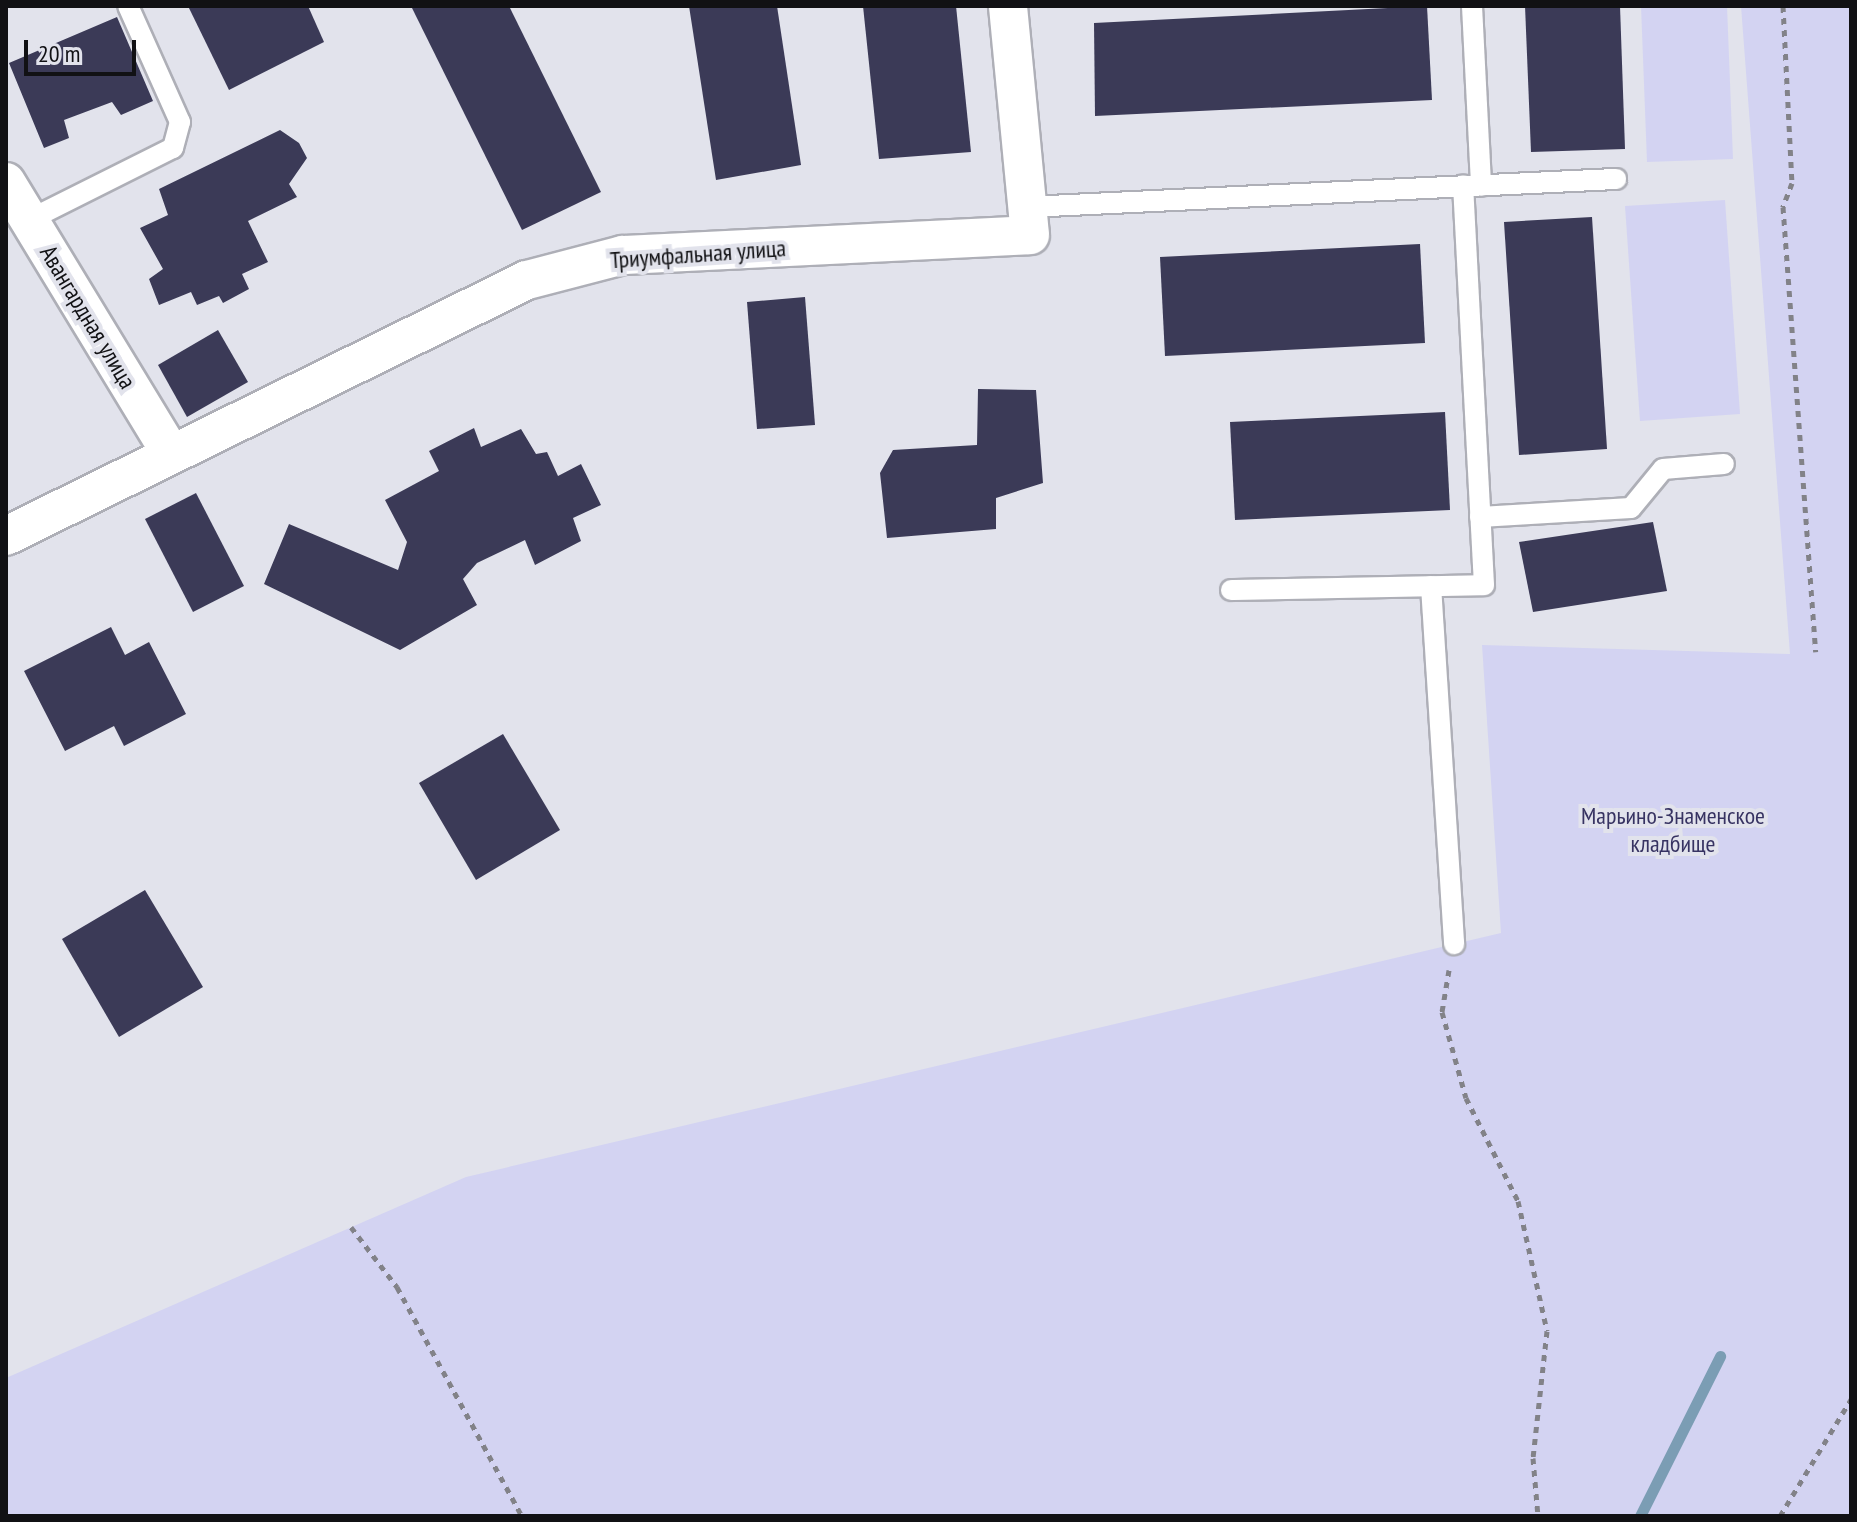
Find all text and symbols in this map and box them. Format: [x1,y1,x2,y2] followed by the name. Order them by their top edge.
[28,24,140,74] scale bar
[38,38,80,69] text: 20 m
[609,233,787,275] street label: Триумфальная улица
[34,240,142,394] street label: Авангардная улица
[1581,802,1765,858] park label: Марьино-Знаменское кладбище

